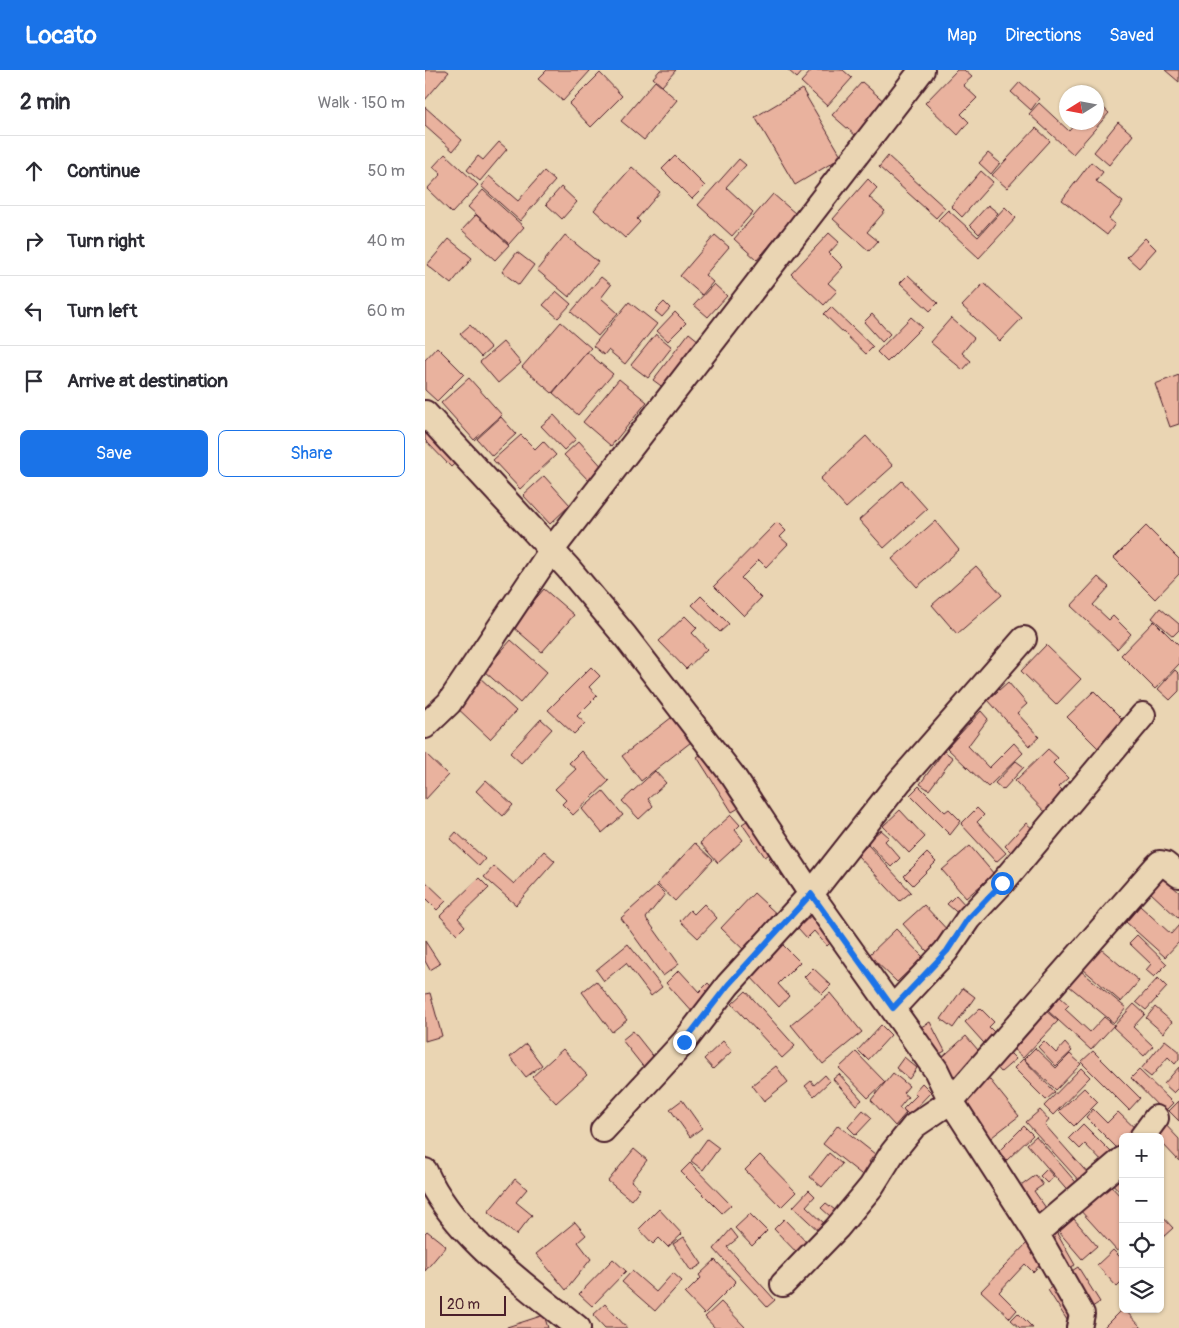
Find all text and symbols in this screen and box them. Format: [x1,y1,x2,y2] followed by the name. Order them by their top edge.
[25,21,97,50] text: Locato
[947,24,977,47] text: Map
[1005,24,1081,47] text: Directions
[1109,24,1154,47] text: Saved
[1059,85,1104,130] north arrow
[20,89,70,116] text: 2 min
[318,93,405,113] text: Walk · 150 m
[20,157,48,185] icon: ahead
[67,159,140,183] text: Continue
[368,161,405,181] text: 50 m
[20,227,48,255] icon: right
[67,229,145,253] text: Turn right
[367,231,405,251] text: 40 m
[20,297,48,325] icon: left
[67,299,137,323] text: Turn left
[367,301,405,321] text: 60 m
[20,367,48,395] icon: arrive
[67,369,228,393] text: Arrive at destination
[20,430,208,477] button: Save
[218,430,405,477] button: Share
[991,872,1014,895] route start
[673,1031,696,1054] route end
[1119,1133,1164,1313] map controls
[1119,1133,1164,1178] button: +
[1119,1178,1164,1223] button: −
[1119,1223,1164,1268] button: locate
[1119,1268,1164,1313] button: layers
[440,1293,506,1316] scale bar
[447,1296,480,1313] text: 20 m

